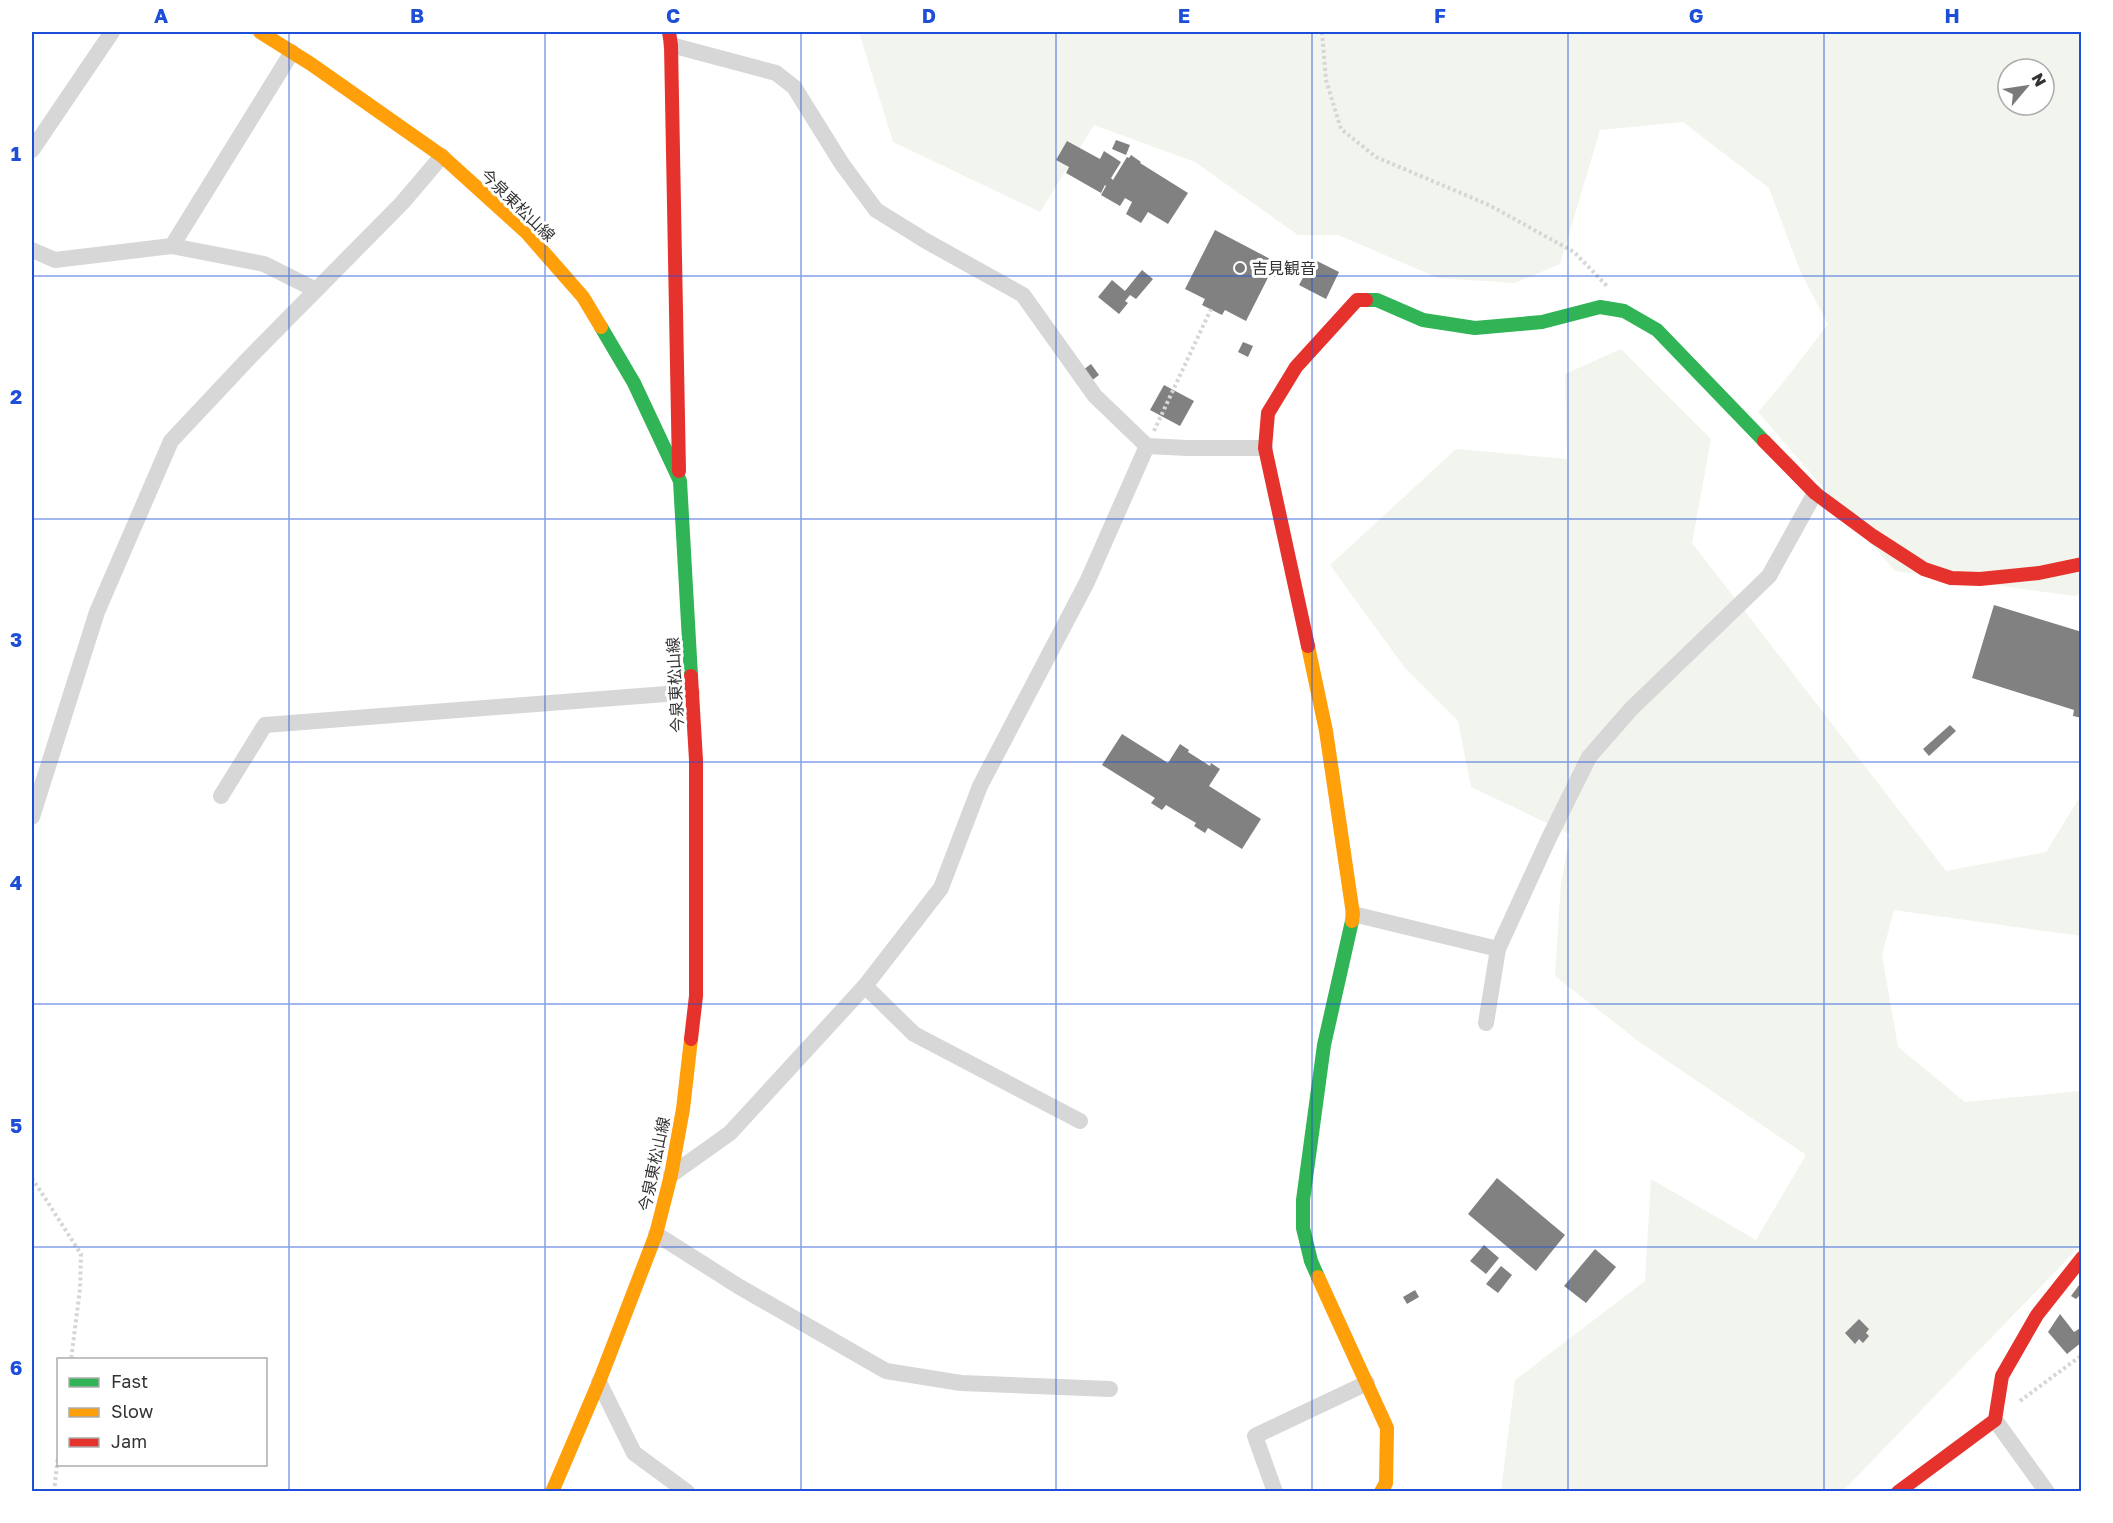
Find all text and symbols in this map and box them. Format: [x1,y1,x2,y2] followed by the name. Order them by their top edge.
[154,3,168,27] text: A
[410,3,424,27] text: B
[666,3,680,27] text: C
[922,3,936,27] text: D
[1178,3,1190,27] text: E
[1434,3,1446,27] text: F
[1689,3,1703,27] text: G
[1944,3,1960,27] text: H
[1996,57,2056,117] north arrow
[2027,70,2051,90] text: N
[11,141,21,165] text: 1
[477,164,559,246] street label: 今泉東松山線
[1252,258,1316,278] place label: 吉見観音
[1233,261,1247,275] marker: 吉見観音
[10,384,22,408] text: 2
[10,627,22,651] text: 3
[663,637,687,733] street label: 今泉東松山線
[10,870,22,894] text: 4
[10,1113,22,1137] text: 5
[634,1115,674,1213] street label: 今泉東松山線
[10,1355,22,1379] text: 6
[57,1358,267,1466] legend
[111,1370,148,1392] text: Fast
[111,1400,154,1422] text: Slow
[111,1430,147,1452] text: Jam

